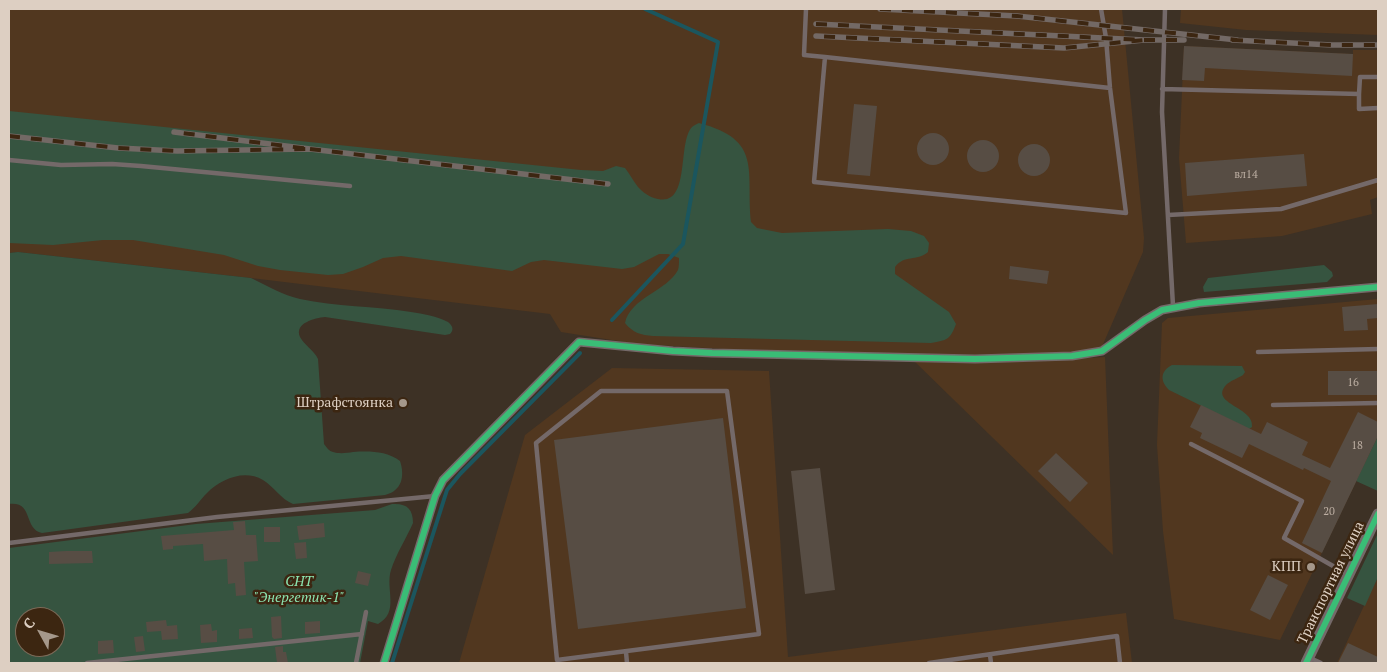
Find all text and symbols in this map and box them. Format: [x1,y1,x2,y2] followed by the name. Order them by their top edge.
[1234,168,1258,182] house number: вл14
[1347,376,1359,390] house number: 16
[296,395,393,411] place label: Штрафстоянка
[397,397,409,409] marker: Штрафстоянка
[1351,439,1363,453] house number: 18
[1323,505,1335,519] house number: 20
[1294,519,1368,647] street label: Транспортная улица
[1272,559,1301,575] place label: КПП
[1305,561,1317,573] marker: КПП
[254,574,344,606] park label: СНТ "Энергетик-1"
[15,607,65,657] north arrow
[18,613,39,632] text: С

